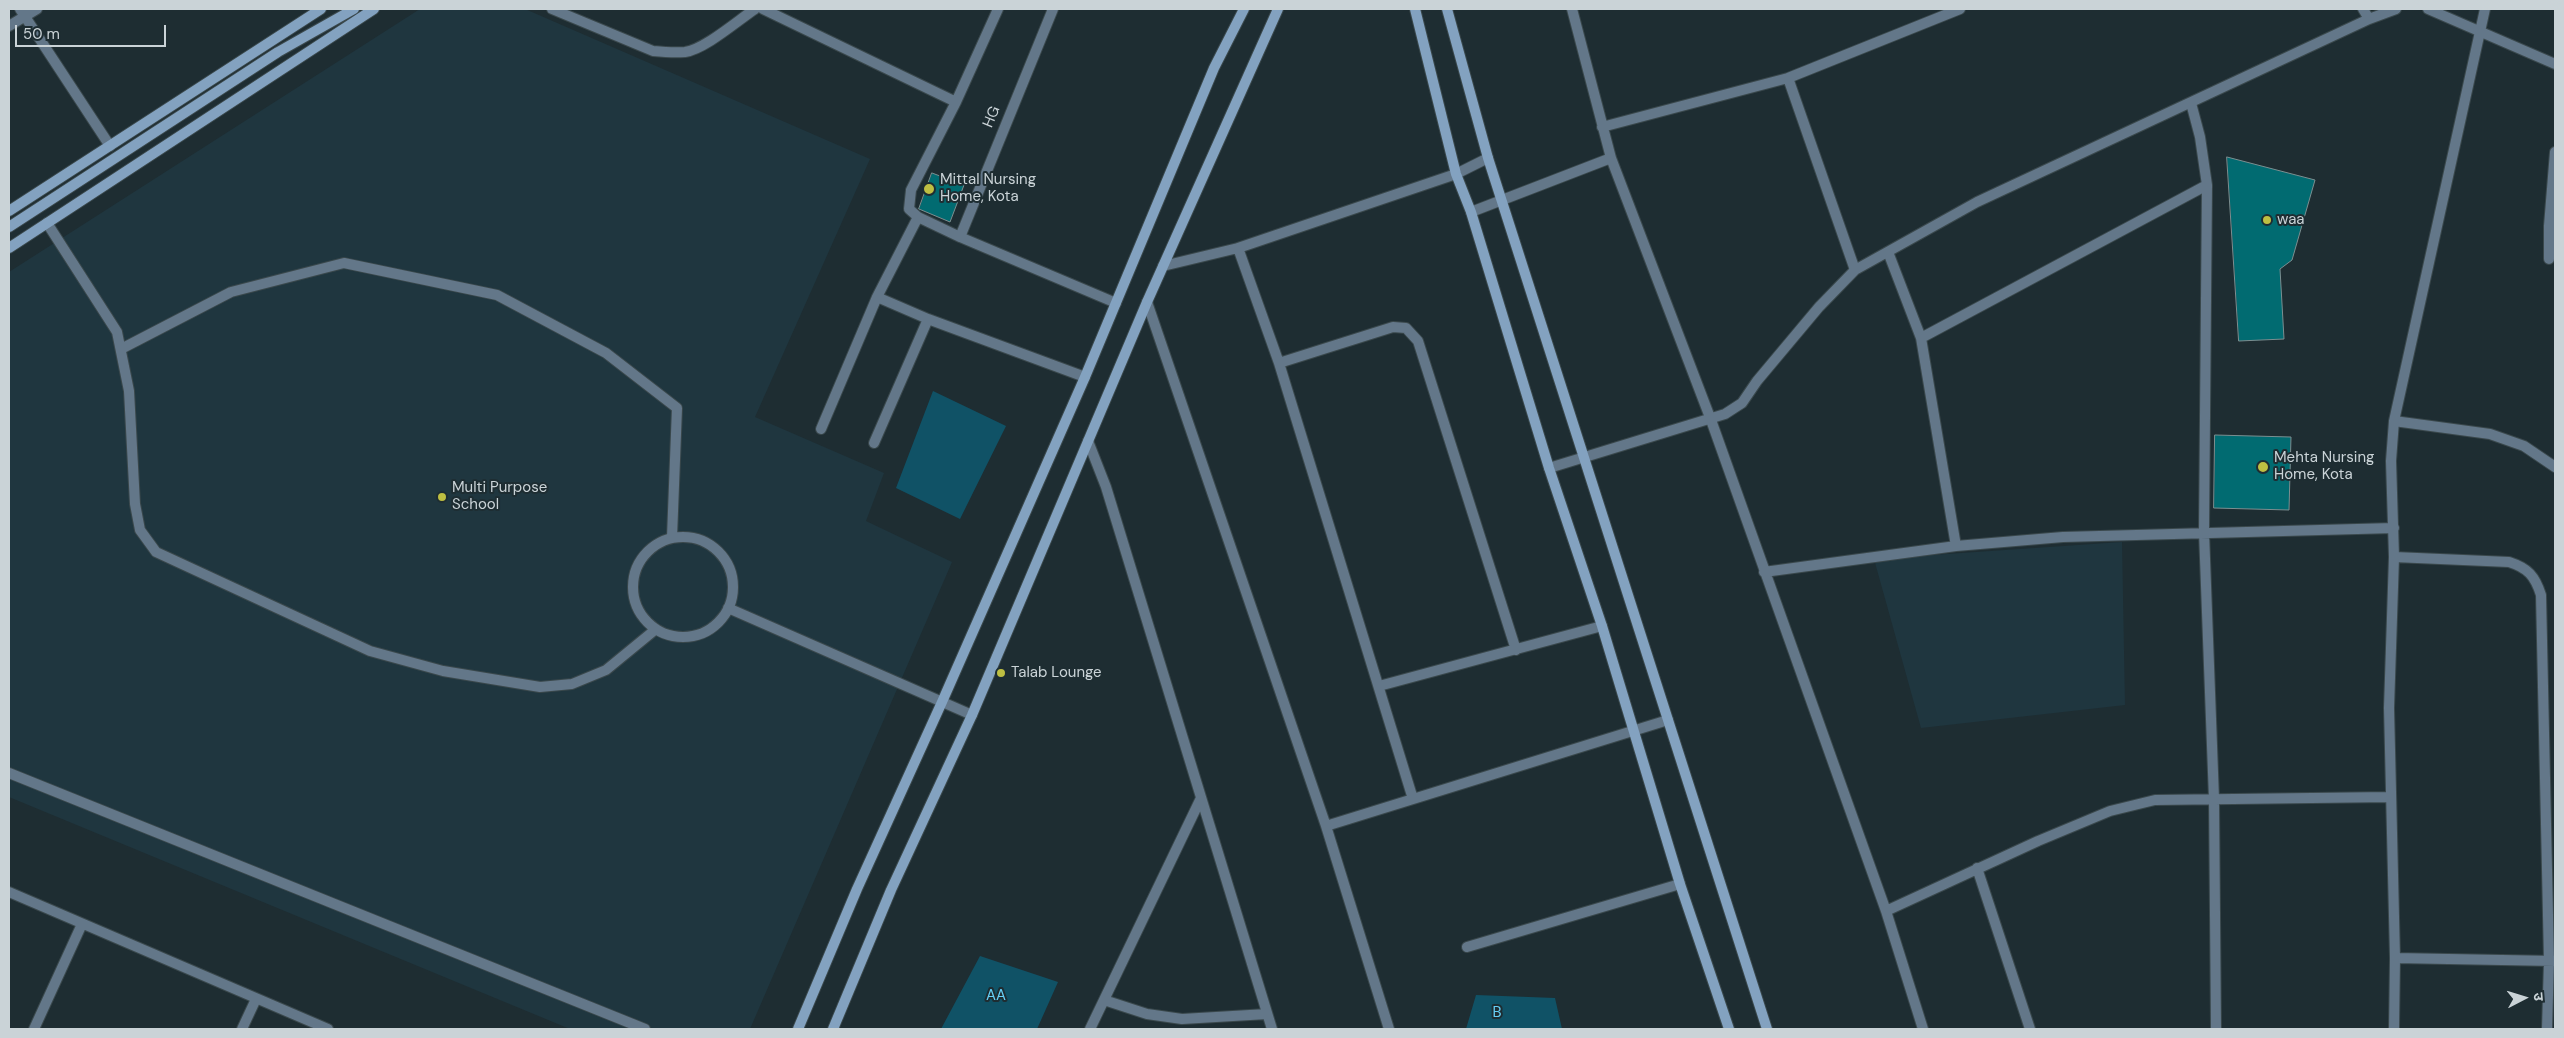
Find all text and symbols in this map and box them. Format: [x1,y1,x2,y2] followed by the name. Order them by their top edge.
[18,15,169,47] scale bar
[23,24,60,44] text: 50 m
[980,104,1004,130] street label: HG
[940,171,1036,206] place label: Mittal Nursing Home, Kota
[922,182,936,196] marker: Mittal Nursing Home, Kota
[2277,211,2304,229] place label: waa
[2261,214,2273,226] marker: waa
[2274,449,2374,484] place label: Mehta Nursing Home, Kota
[2256,460,2270,474] marker: Mehta Nursing Home, Kota
[452,479,547,514] place label: Multi Purpose School
[436,491,448,503] marker: Multi Purpose School
[1011,664,1102,682] place label: Talab Lounge
[995,667,1007,679] marker: Talab Lounge
[2499,973,2549,1023] north arrow
[986,987,1006,1005] park label: AA
[2530,992,2548,1002] text: उ
[1492,1004,1502,1022] park label: B

